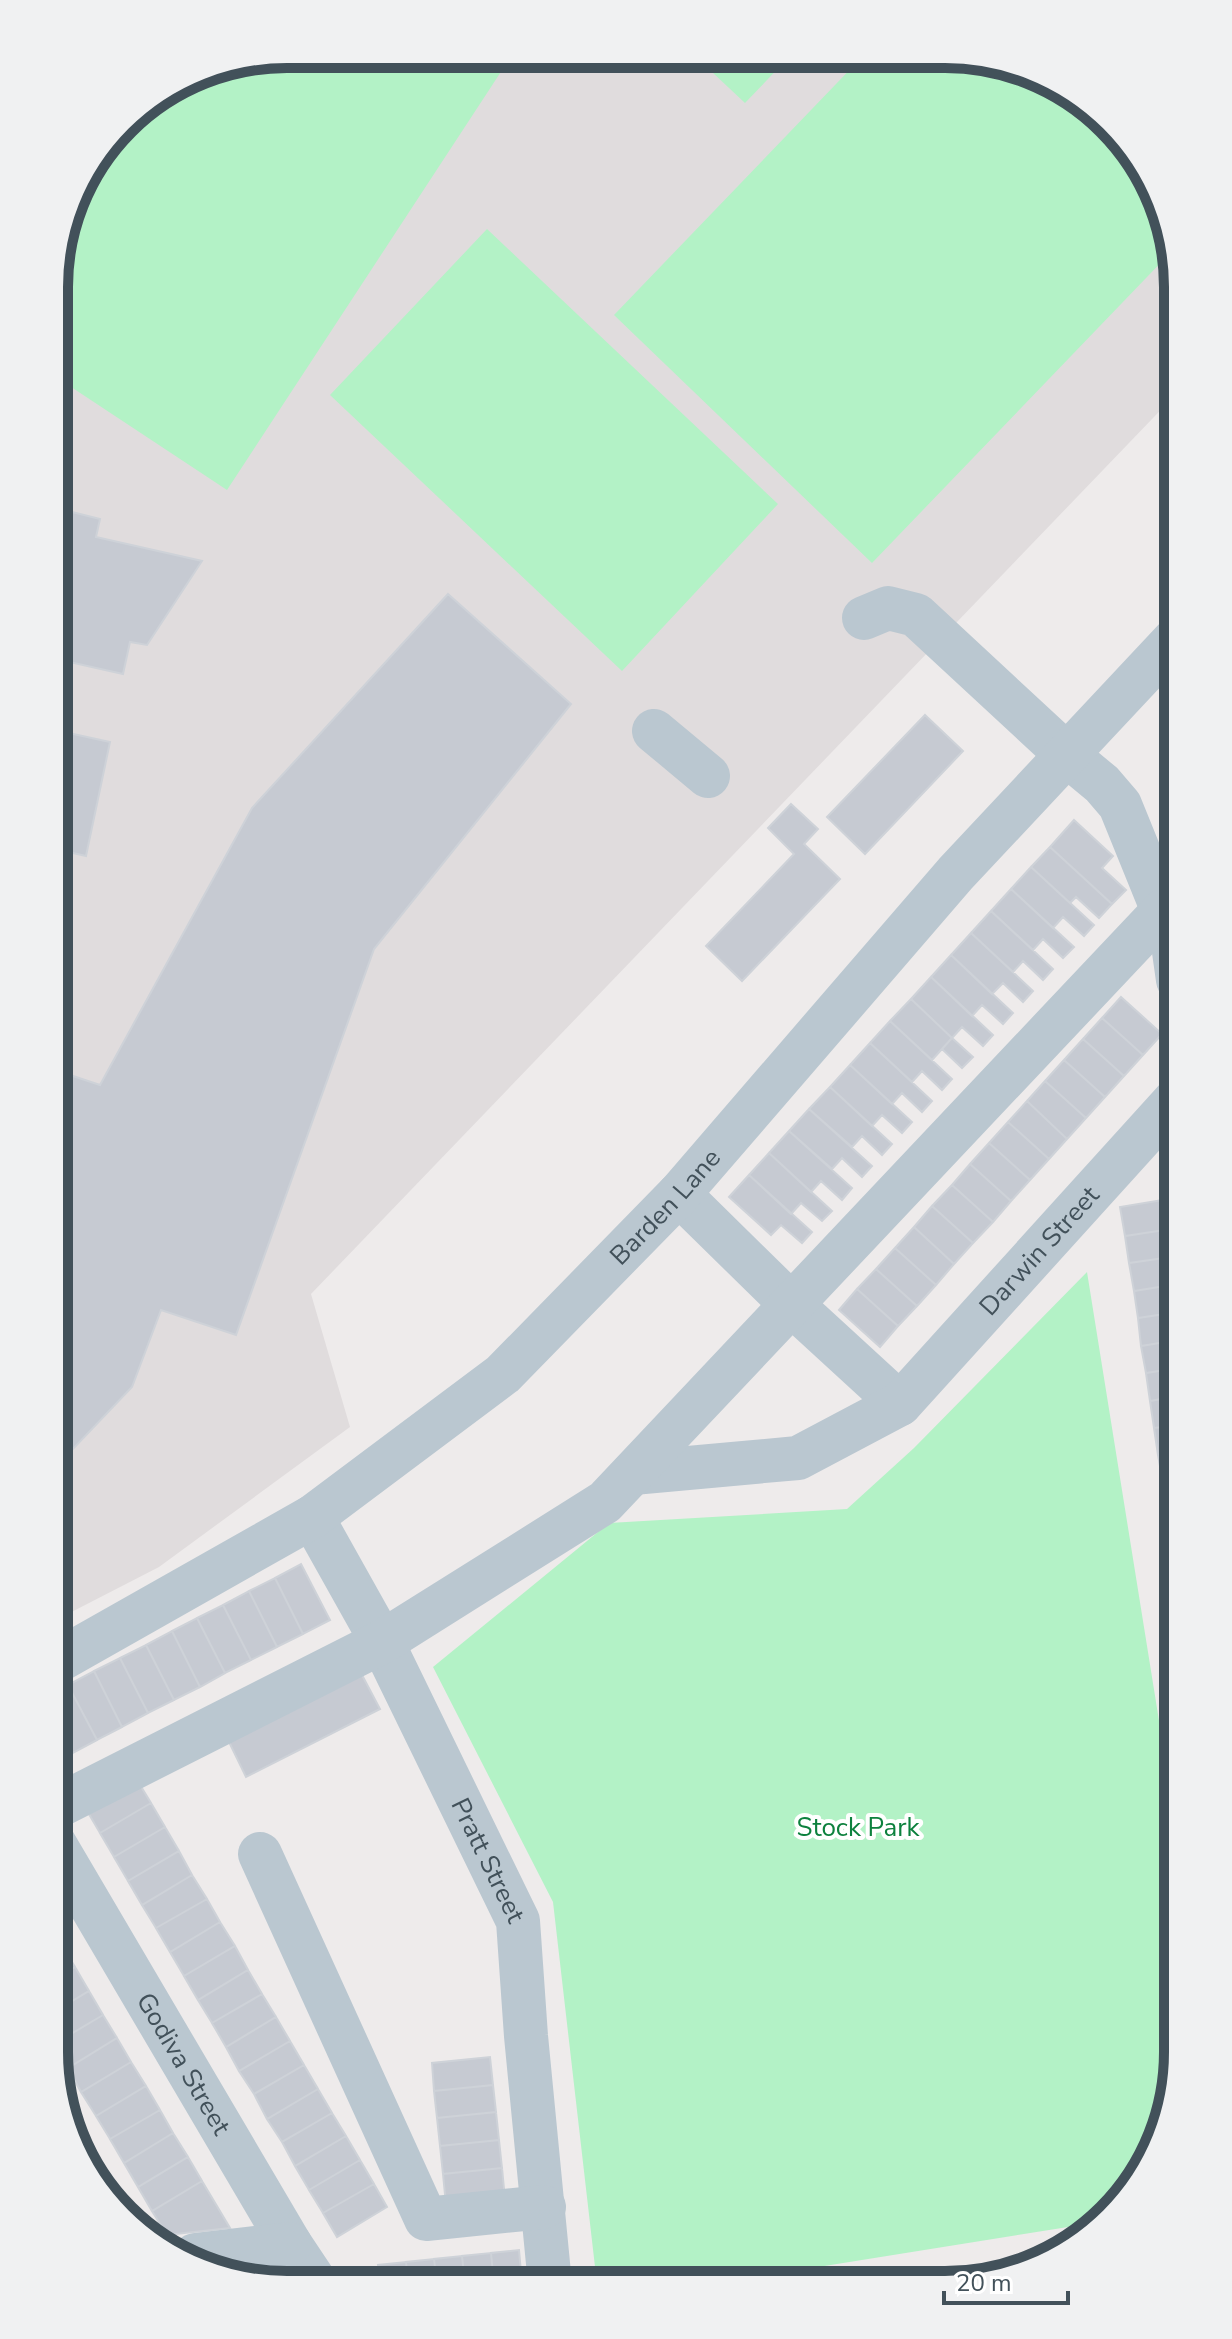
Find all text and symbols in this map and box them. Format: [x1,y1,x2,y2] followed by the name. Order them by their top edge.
[602,1141,728,1272] street label: Barden Lane
[971,1178,1107,1323] street label: Darwin Street
[443,1792,534,1929] street label: Pratt Street
[796,1810,921,1845] park label: Stock Park
[128,1986,240,2142] street label: Godiva Street
[944,2255,1068,2305] scale bar
[956,2267,1012,2299] text: 20 m

